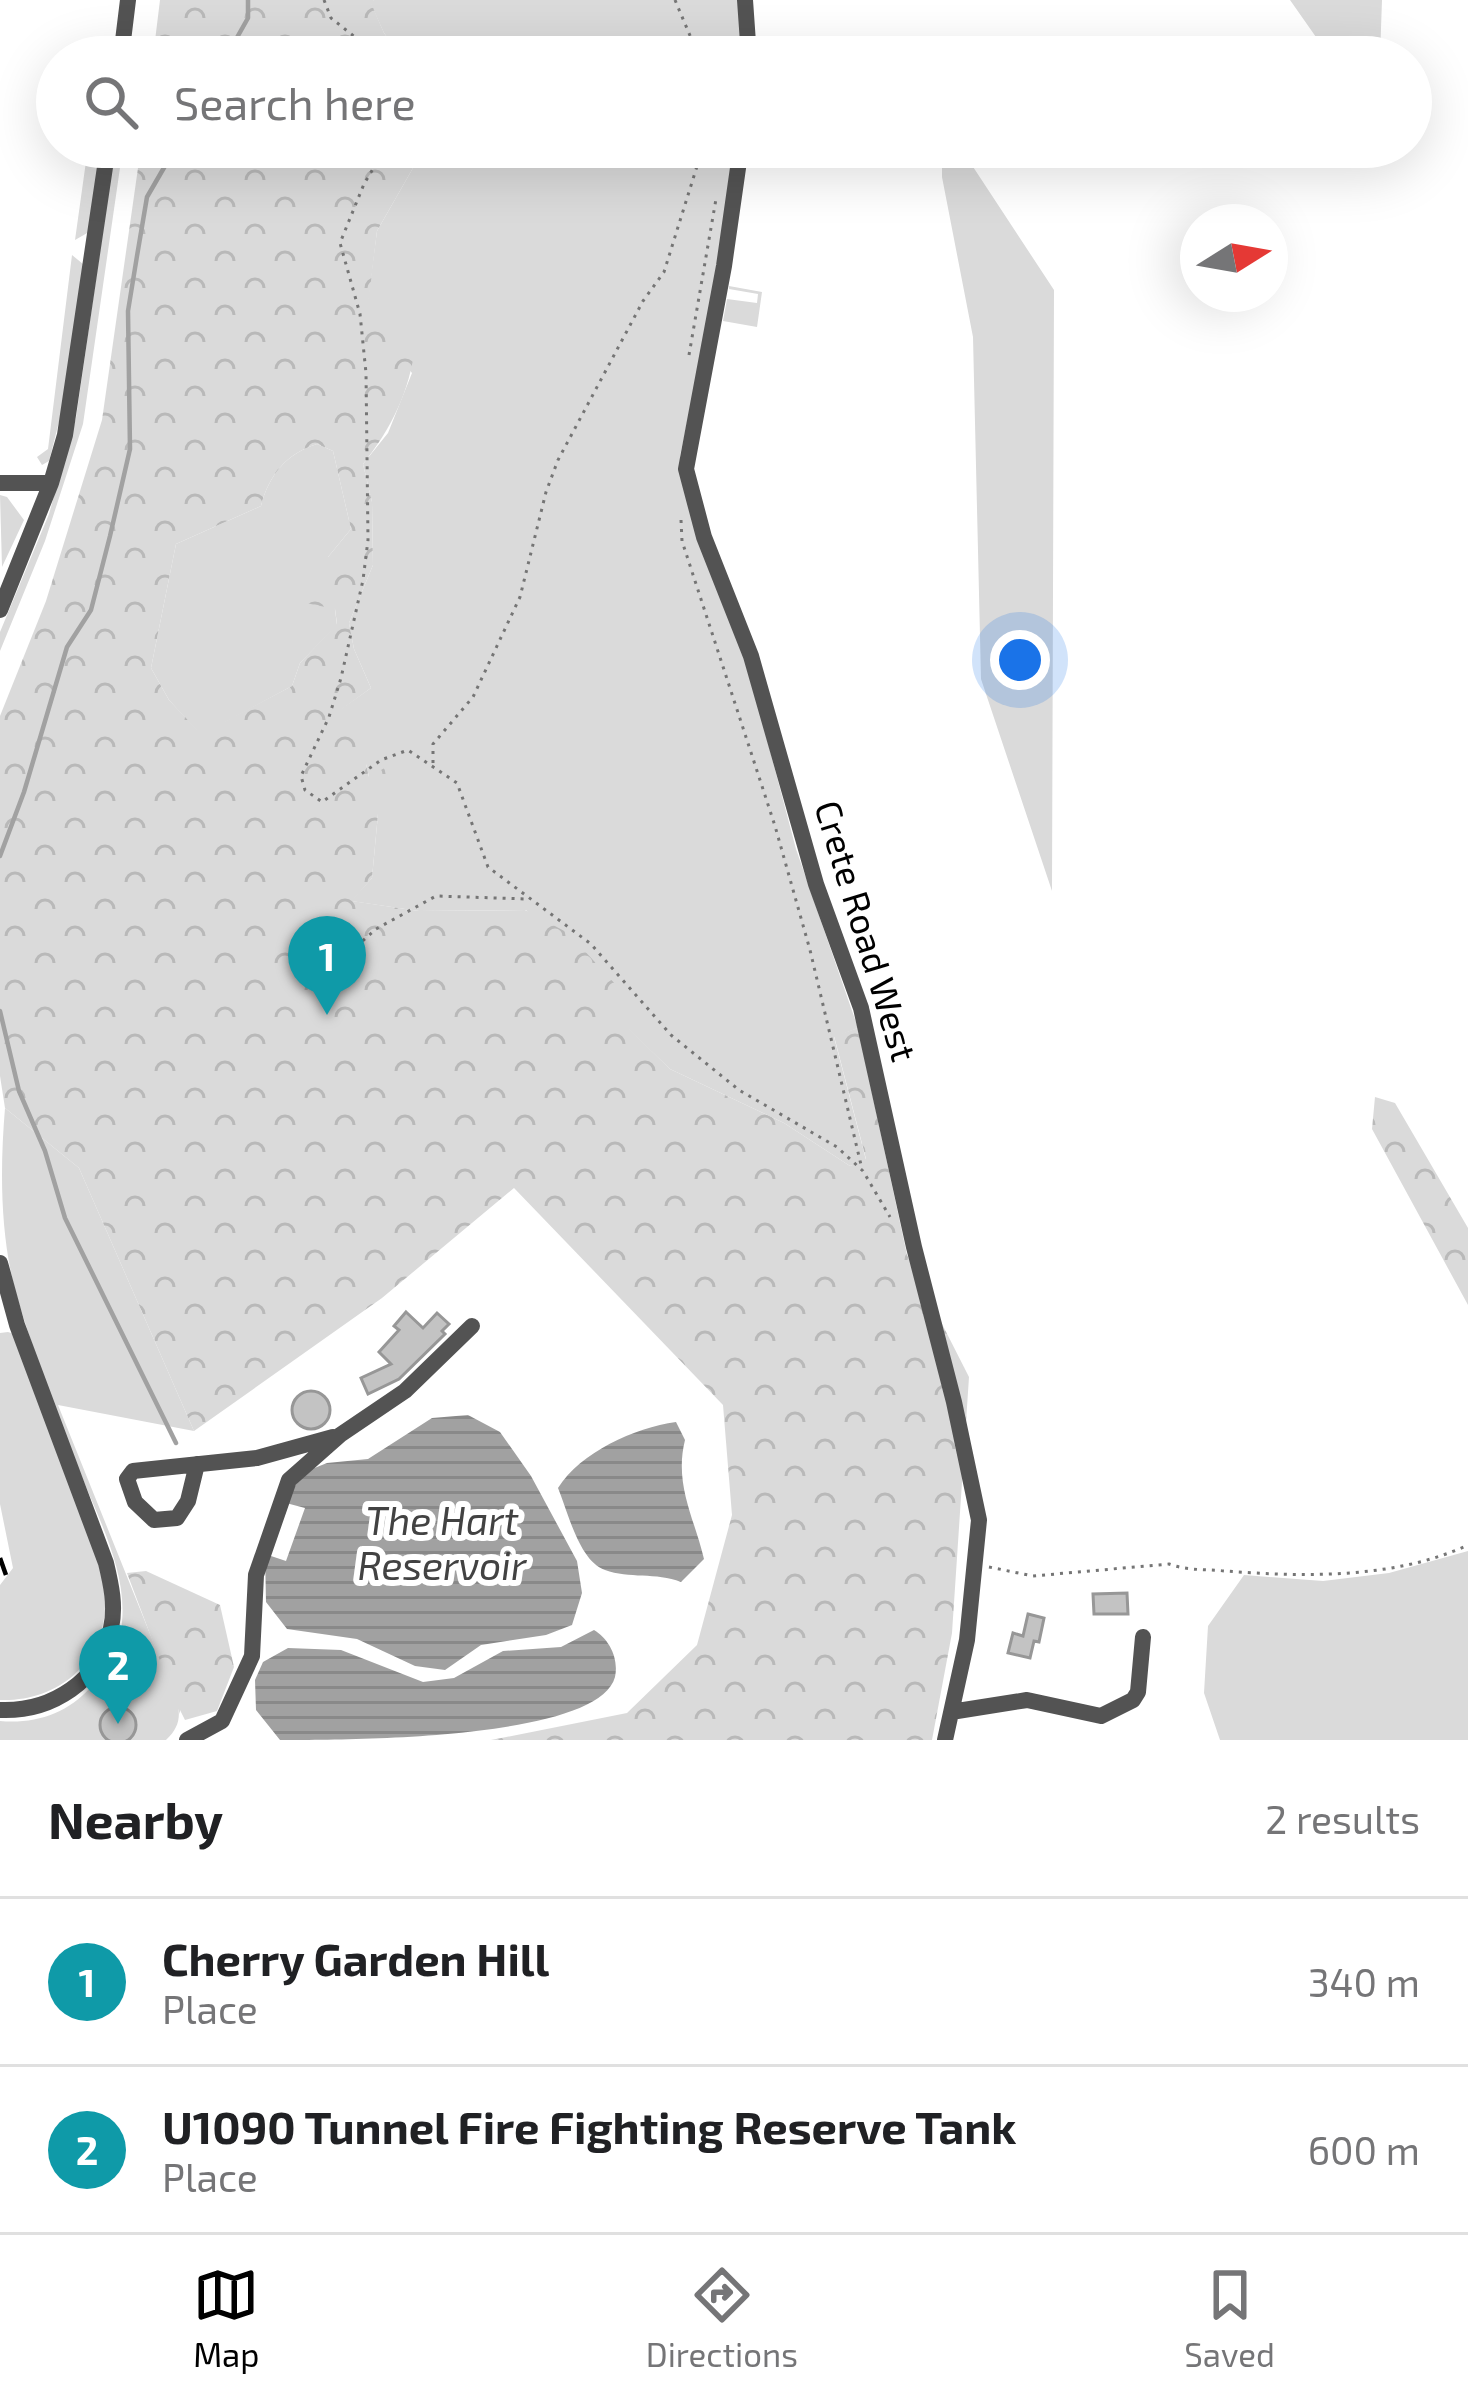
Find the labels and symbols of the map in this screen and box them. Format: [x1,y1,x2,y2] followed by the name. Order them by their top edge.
[1180,204,1288,312] north arrow
[990,630,1050,690] your location
[807,795,927,1066] street label: Crete Road West
[288,916,366,1015] pin: 1
[358,1496,528,1588] water label: The Hart Reservoir
[79,1625,157,1724] pin: 2

